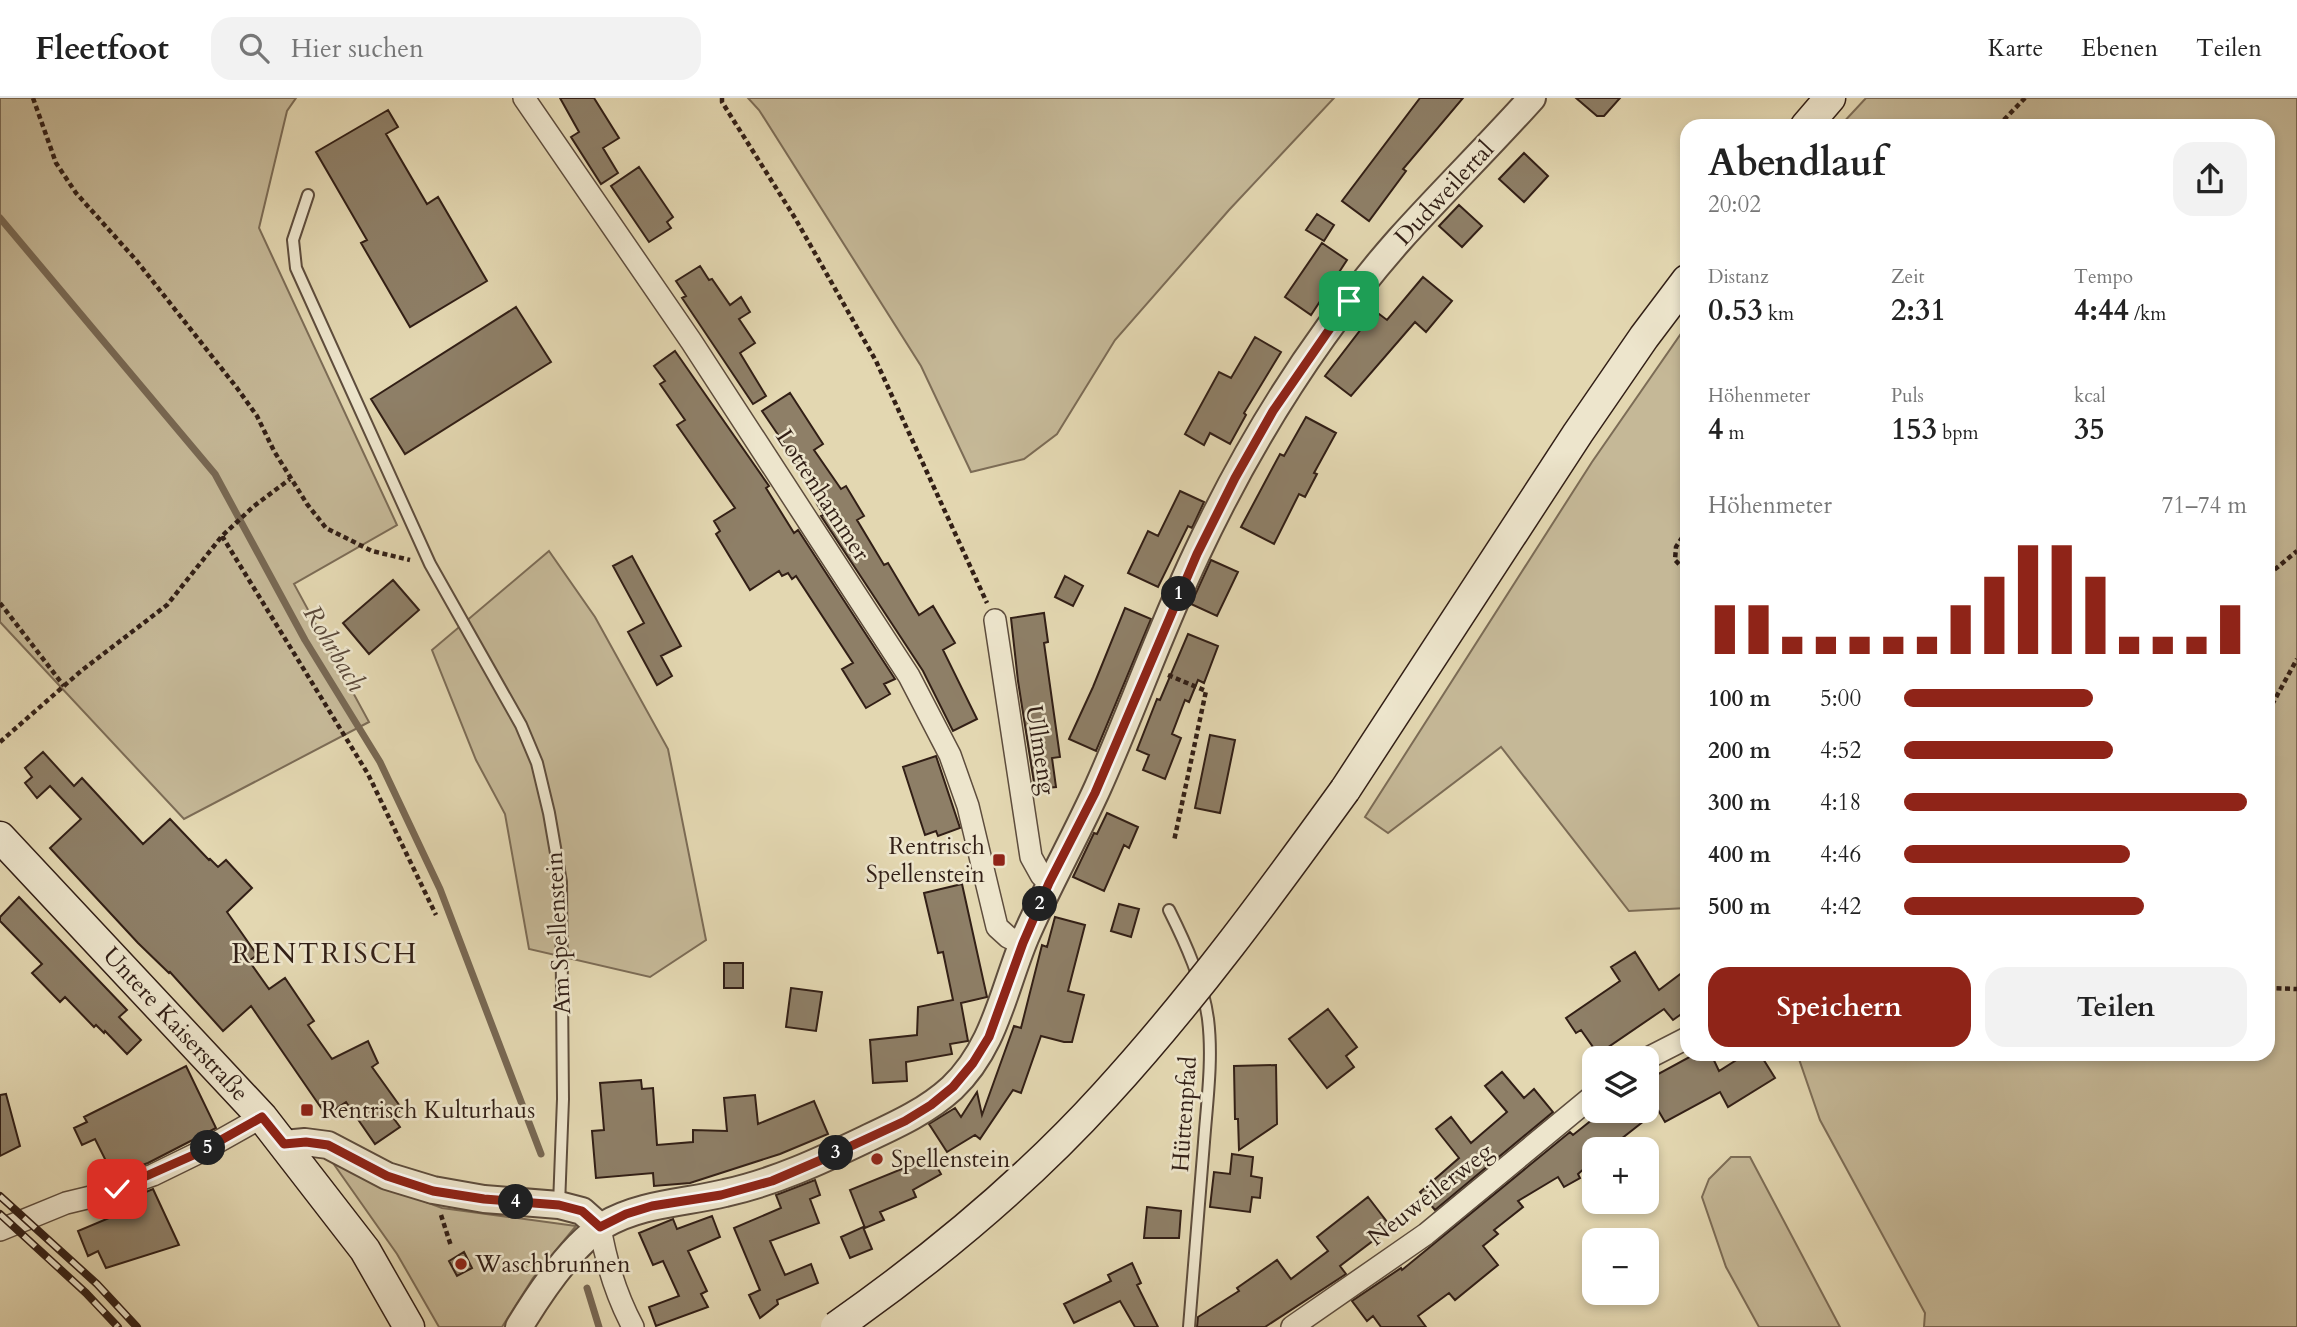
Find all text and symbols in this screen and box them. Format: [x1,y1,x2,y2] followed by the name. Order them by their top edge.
[211,17,701,80] search box
[35,26,169,71] text: Fleetfoot
[235,29,273,67] icon: search
[291,31,424,66] text: Hier suchen
[1988,32,2043,65] text: Karte
[2081,32,2158,65] text: Ebenen
[2196,32,2262,65] text: Teilen
[1387,134,1501,253] street label: Dudweilertal
[1708,137,1885,189] text: Abendlauf
[2173,142,2247,216] button: share
[1708,189,1761,220] text: 20:02
[1708,264,1769,290] text: Distanz
[1891,264,1925,290] text: Zeit
[2074,264,2133,290] text: Tempo
[1319,271,1379,331] pin
[1330,282,1368,320] icon: arrive
[1708,290,1763,331] text: 0.53
[1891,290,1946,331] text: 2:31
[2074,290,2129,331] text: 4:44
[1763,301,1794,327] text: km
[2129,301,2166,327] text: /km
[1708,383,1810,409] text: Höhenmeter
[1891,383,1924,409] text: Puls
[2074,383,2106,409] text: kcal
[1708,409,1723,450] text: 4
[1891,409,1937,450] text: 153
[2074,409,2105,450] text: 35
[1723,420,1745,446] text: m
[1937,420,1979,446] text: bpm
[768,423,878,568] street label: Lottenhammer
[1708,490,1832,521] text: Höhenmeter
[2162,490,2247,521] text: 71–74 m
[1162,576,1196,612] pin: 1
[1174,580,1183,606] text: 1
[295,599,374,698] water label: Rohrbach
[1708,683,1771,714] text: 100 m
[1820,683,1861,714] text: 5:00
[1017,703,1064,798] street label: Ullmeng
[1708,735,1771,766] text: 200 m
[1820,735,1861,766] text: 4:52
[1708,787,1771,818] text: 300 m
[1820,787,1861,818] text: 4:18
[866,830,985,891] place label: Rentrisch Spellenstein
[1708,839,1771,870] text: 400 m
[1820,839,1861,870] text: 4:46
[538,850,579,1015] street label: Am Spellenstein
[991,852,1007,868] marker: Rentrisch Spellenstein
[1023,886,1058,922] pin: 2
[1035,890,1044,916] text: 2
[1708,891,1771,922] text: 500 m
[1820,891,1861,922] text: 4:42
[232,935,418,973] district label: RENTRISCH
[95,940,256,1109] street label: Untere Kaiserstraße
[1708,967,1971,1047] button: Speichern
[1985,967,2247,1047] button: Teilen
[1582,1046,1659,1305] map controls
[1582,1046,1659,1123] button: layers
[1164,1055,1205,1173] street label: Hüttenpfad
[321,1094,535,1127] place label: Rentrisch Kulturhaus
[299,1102,315,1118] marker: Rentrisch Kulturhaus
[190,1130,226,1166] pin: 5
[203,1134,212,1160] text: 5
[1361,1135,1500,1254] street label: Neuweilerweg
[818,1136,854,1170] pin: 3
[1582,1137,1659,1214] button: +
[831,1139,840,1165] text: 3
[891,1143,1011,1176] place label: Spellenstein
[869,1151,885,1167] marker: Spellenstein
[87,1159,147,1219] pin
[98,1170,136,1208] icon: check
[498,1184,534,1220] pin: 4
[511,1188,520,1214] text: 4
[1582,1228,1659,1305] button: −
[474,1248,631,1281] place label: Waschbrunnen
[453,1256,469,1272] marker: Waschbrunnen

